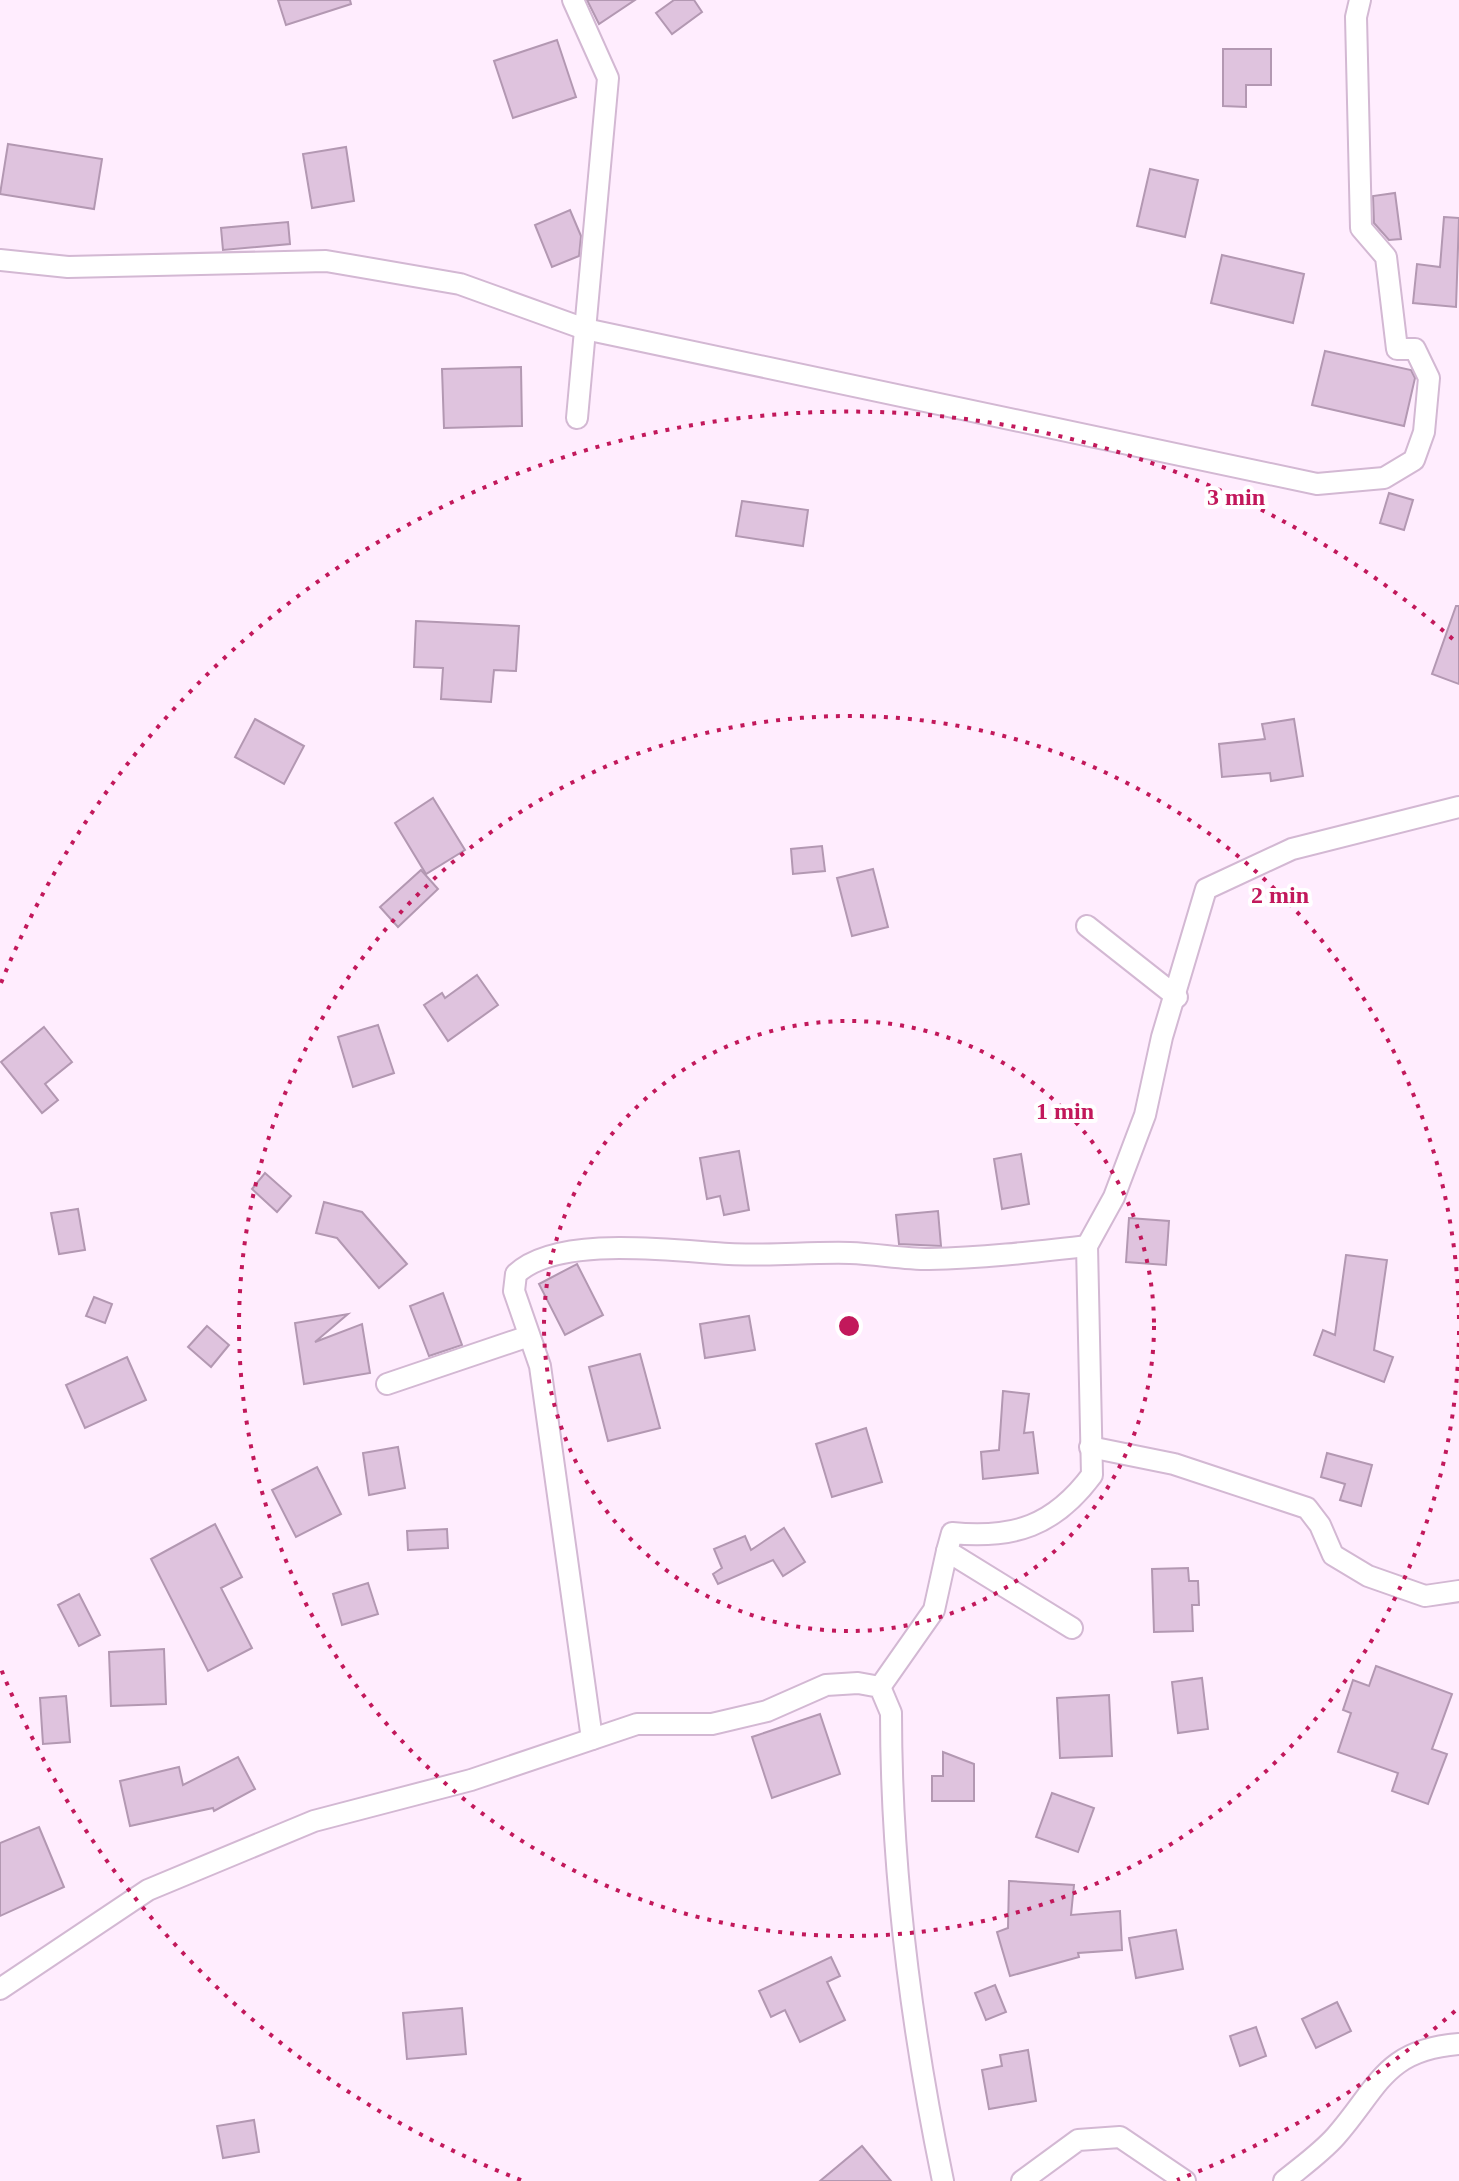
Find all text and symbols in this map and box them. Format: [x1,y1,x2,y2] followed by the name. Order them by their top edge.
[1207,484,1265,510] text: 3 min
[1251,882,1309,908] text: 2 min
[1036,1098,1094,1124] text: 1 min
[835,1312,863,1340] centre of rings

